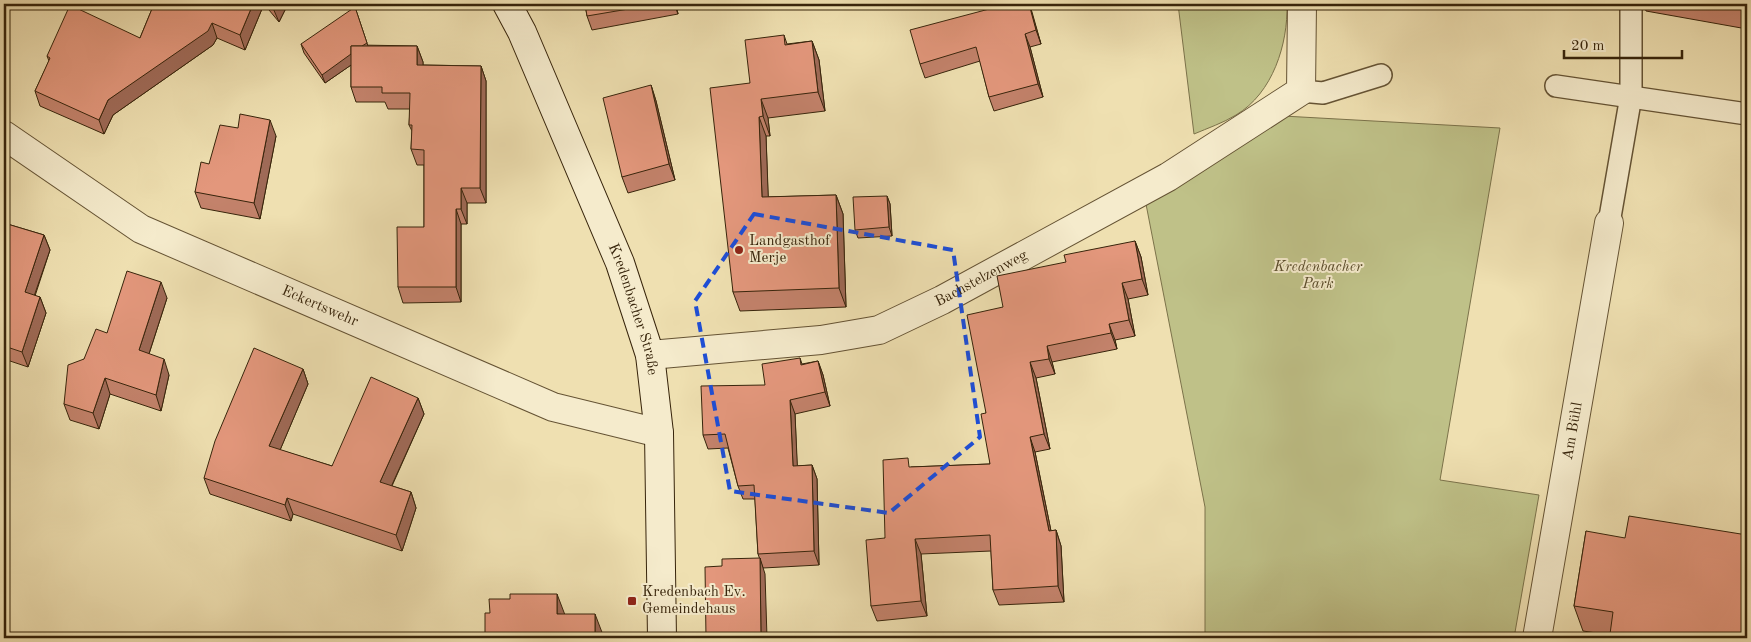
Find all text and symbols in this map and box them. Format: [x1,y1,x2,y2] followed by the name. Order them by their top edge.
[1564,28,1681,60] scale bar
[1571,39,1605,54] text: 20 m
[749,234,831,266] place label: Landgasthof Merje
[605,241,660,376] street label: Kredenbacher Straße
[733,244,745,256] marker: Landgasthof Merje
[933,247,1030,310] street label: Bachstelzenweg
[1273,260,1363,292] park label: Kredenbacher Park
[279,283,360,329] street label: Eckertswehr
[1561,401,1585,461] street label: Am Bühl
[642,585,746,617] place label: Kredenbach Ev. Gemeindehaus
[626,595,638,607] marker: Kredenbach Ev. Gemeindehaus

